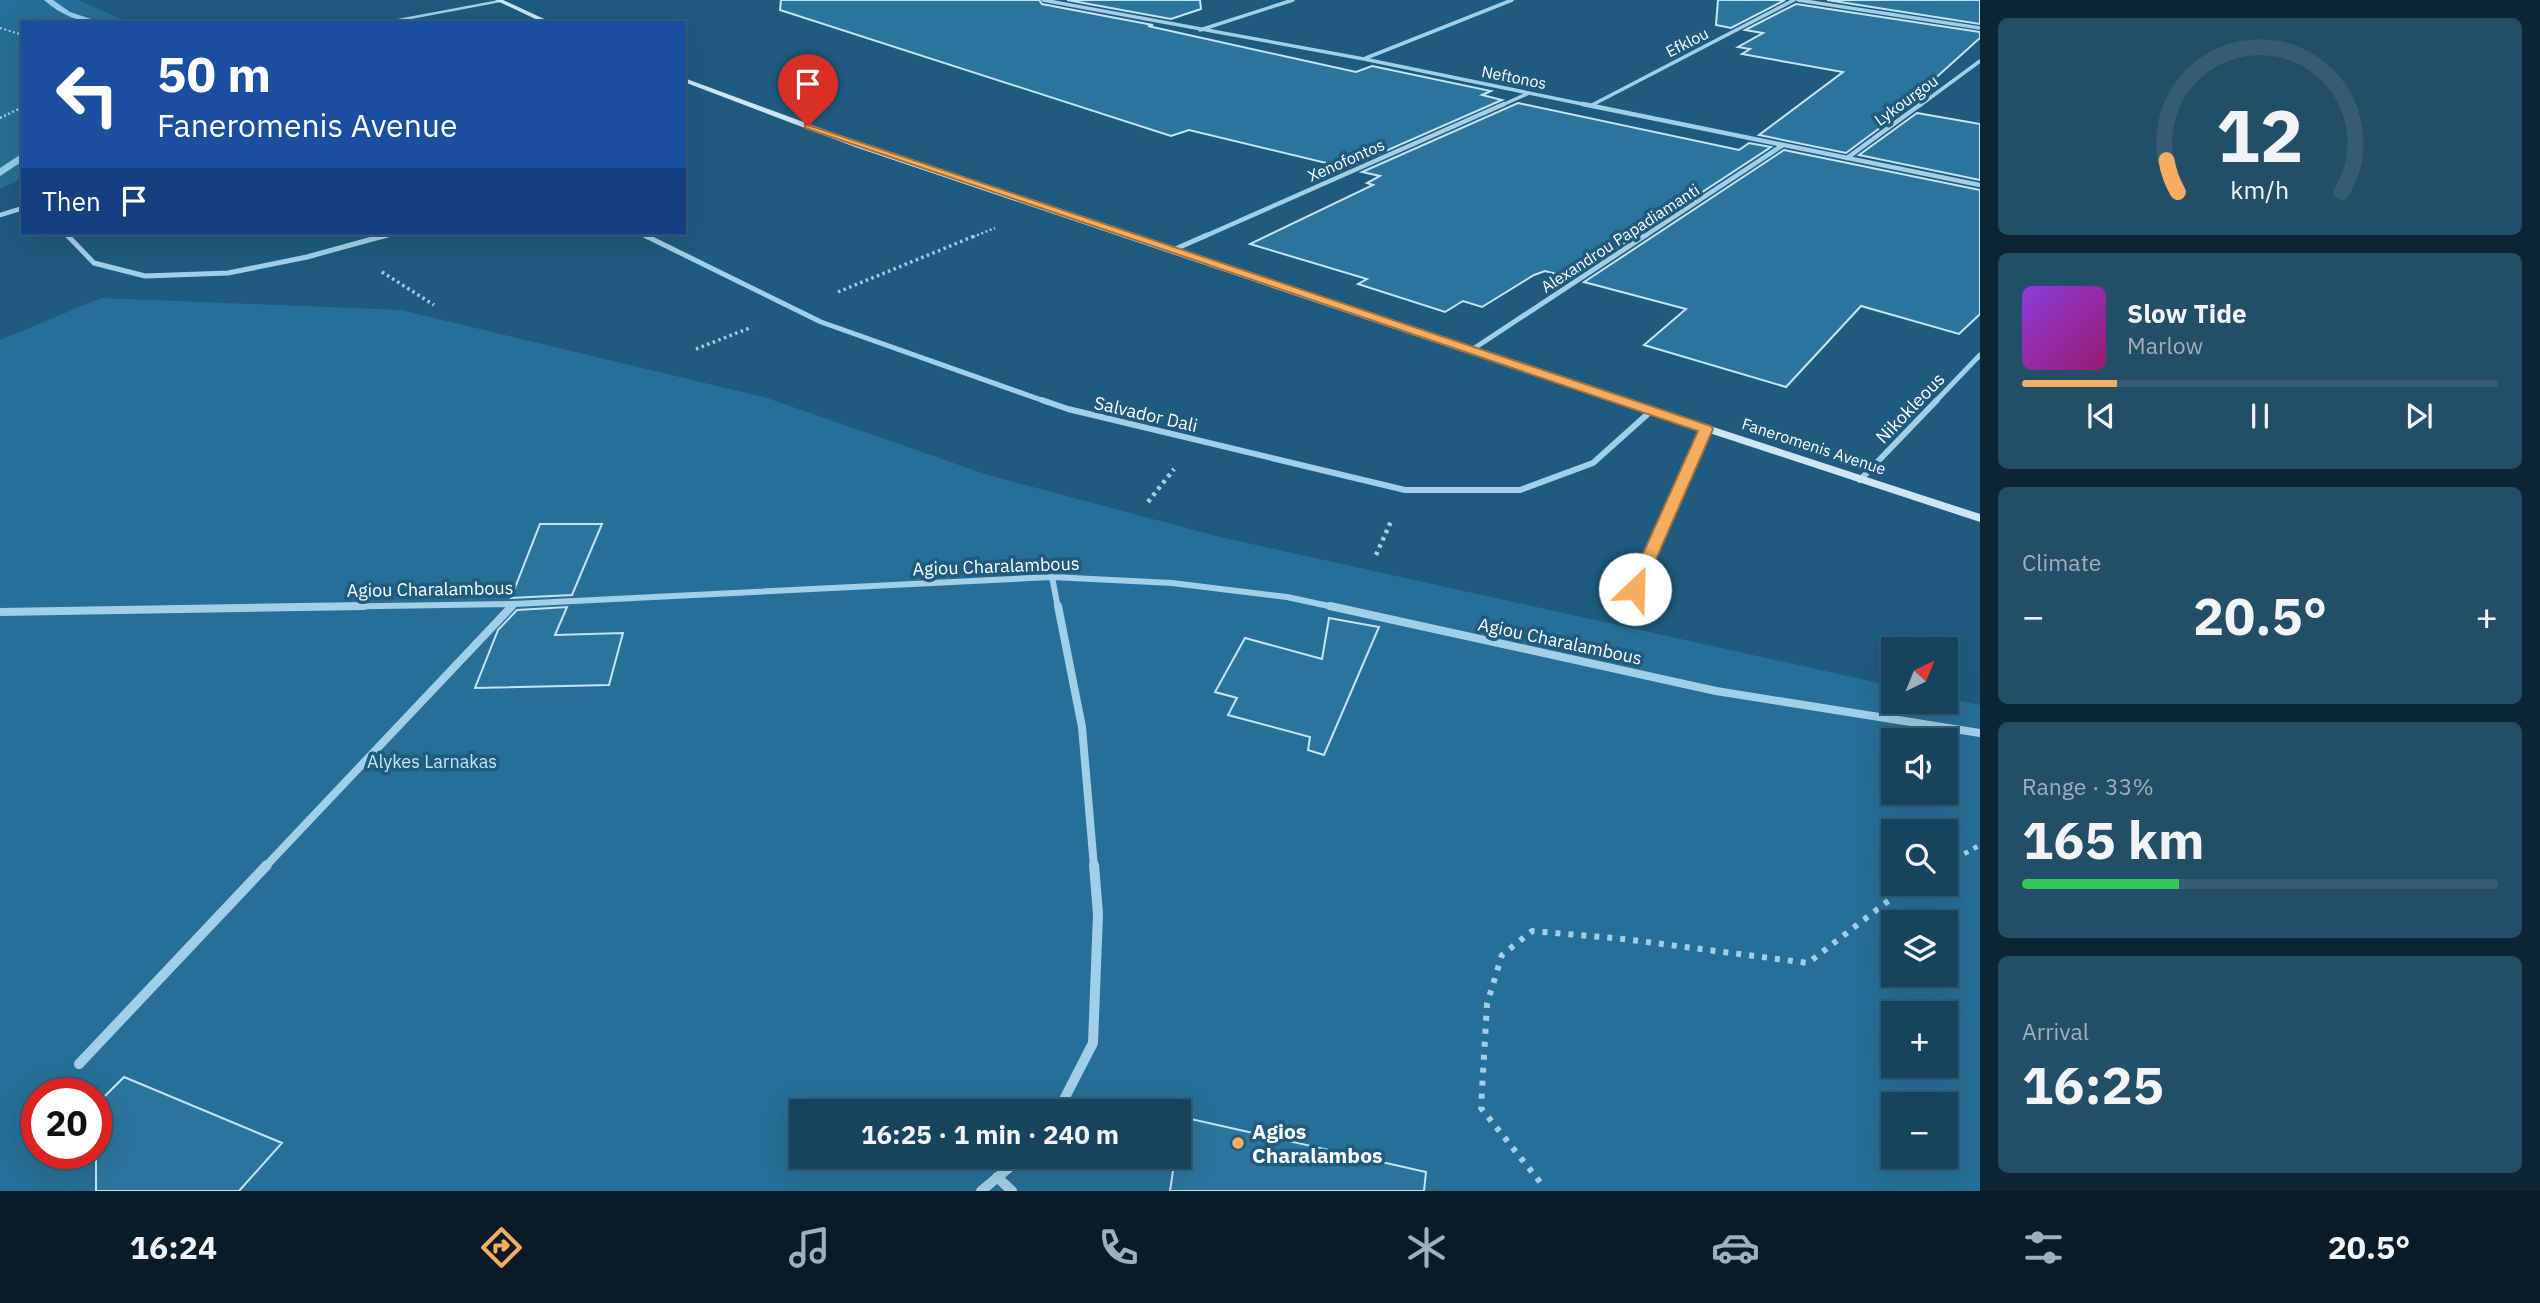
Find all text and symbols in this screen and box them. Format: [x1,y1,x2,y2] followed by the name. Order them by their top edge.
[1662,23,1712,61] street label: Efklou
[157,42,271,105] text: 50 m
[42,49,133,140] icon: left
[778,54,838,126] pin
[1480,61,1548,93] street label: Neftonos
[789,65,827,103] icon: arrive
[1870,70,1942,130] street label: Lykourgou
[2216,88,2304,183] text: 12
[157,104,458,146] text: Faneromenis Avenue
[1305,134,1387,186] street label: Xenofontos
[2231,173,2289,206] text: km/h
[1537,179,1703,297] street label: Alexandrou Papadiamanti
[115,182,153,220] icon: arrive
[42,184,101,218] text: Then
[2127,296,2247,330] text: Slow Tide
[2127,330,2203,360] text: Marlow
[1871,368,1949,448] street label: Nikokleous
[1092,391,1200,437] street label: Salvador Dali
[2082,397,2120,435] icon: previous
[2241,397,2279,435] icon: pause
[2400,397,2438,435] icon: next
[1739,413,1889,479] street label: Faneromenis Avenue
[2022,547,2101,577] text: Climate
[912,552,1080,580] street label: Agiou Charalambous
[1598,552,1672,626] position arrow
[346,576,514,602] street label: Agiou Charalambous
[2193,582,2327,649] text: 20.5°
[2022,591,2045,640] text: −
[2475,591,2498,640] text: +
[1476,612,1644,670] street label: Agiou Charalambous
[1881,637,1958,714] north arrow
[1881,637,1958,1169] map controls
[1881,728,1958,805] button: sound
[367,750,497,773] park label: Alykes Larnakas
[2022,771,2154,801] text: Range · 33%
[2022,806,2204,873] text: 165 km
[1881,819,1958,896] button: search
[1881,910,1958,987] button: layers
[1881,1001,1958,1078] button: +
[2022,1016,2089,1046] text: Arrival
[2022,1051,2164,1118] text: 16:25
[21,1078,112,1169] speed limit sign: 20
[1881,1092,1958,1169] button: −
[861,1117,1119,1151] text: 16:25 · 1 min · 240 m
[1252,1117,1383,1169] place label: Agios Charalambos
[1230,1135,1246,1151] marker: Agios Charalambos
[477,1223,526,1272] icon: directions
[785,1223,834,1272] icon: music
[1094,1223,1143,1272] icon: phone
[1402,1223,1451,1272] icon: climate
[1711,1223,1760,1272] icon: car
[2019,1223,2068,1272] icon: filters
[130,1226,217,1268] text: 16:24
[2328,1226,2410,1268] text: 20.5°

